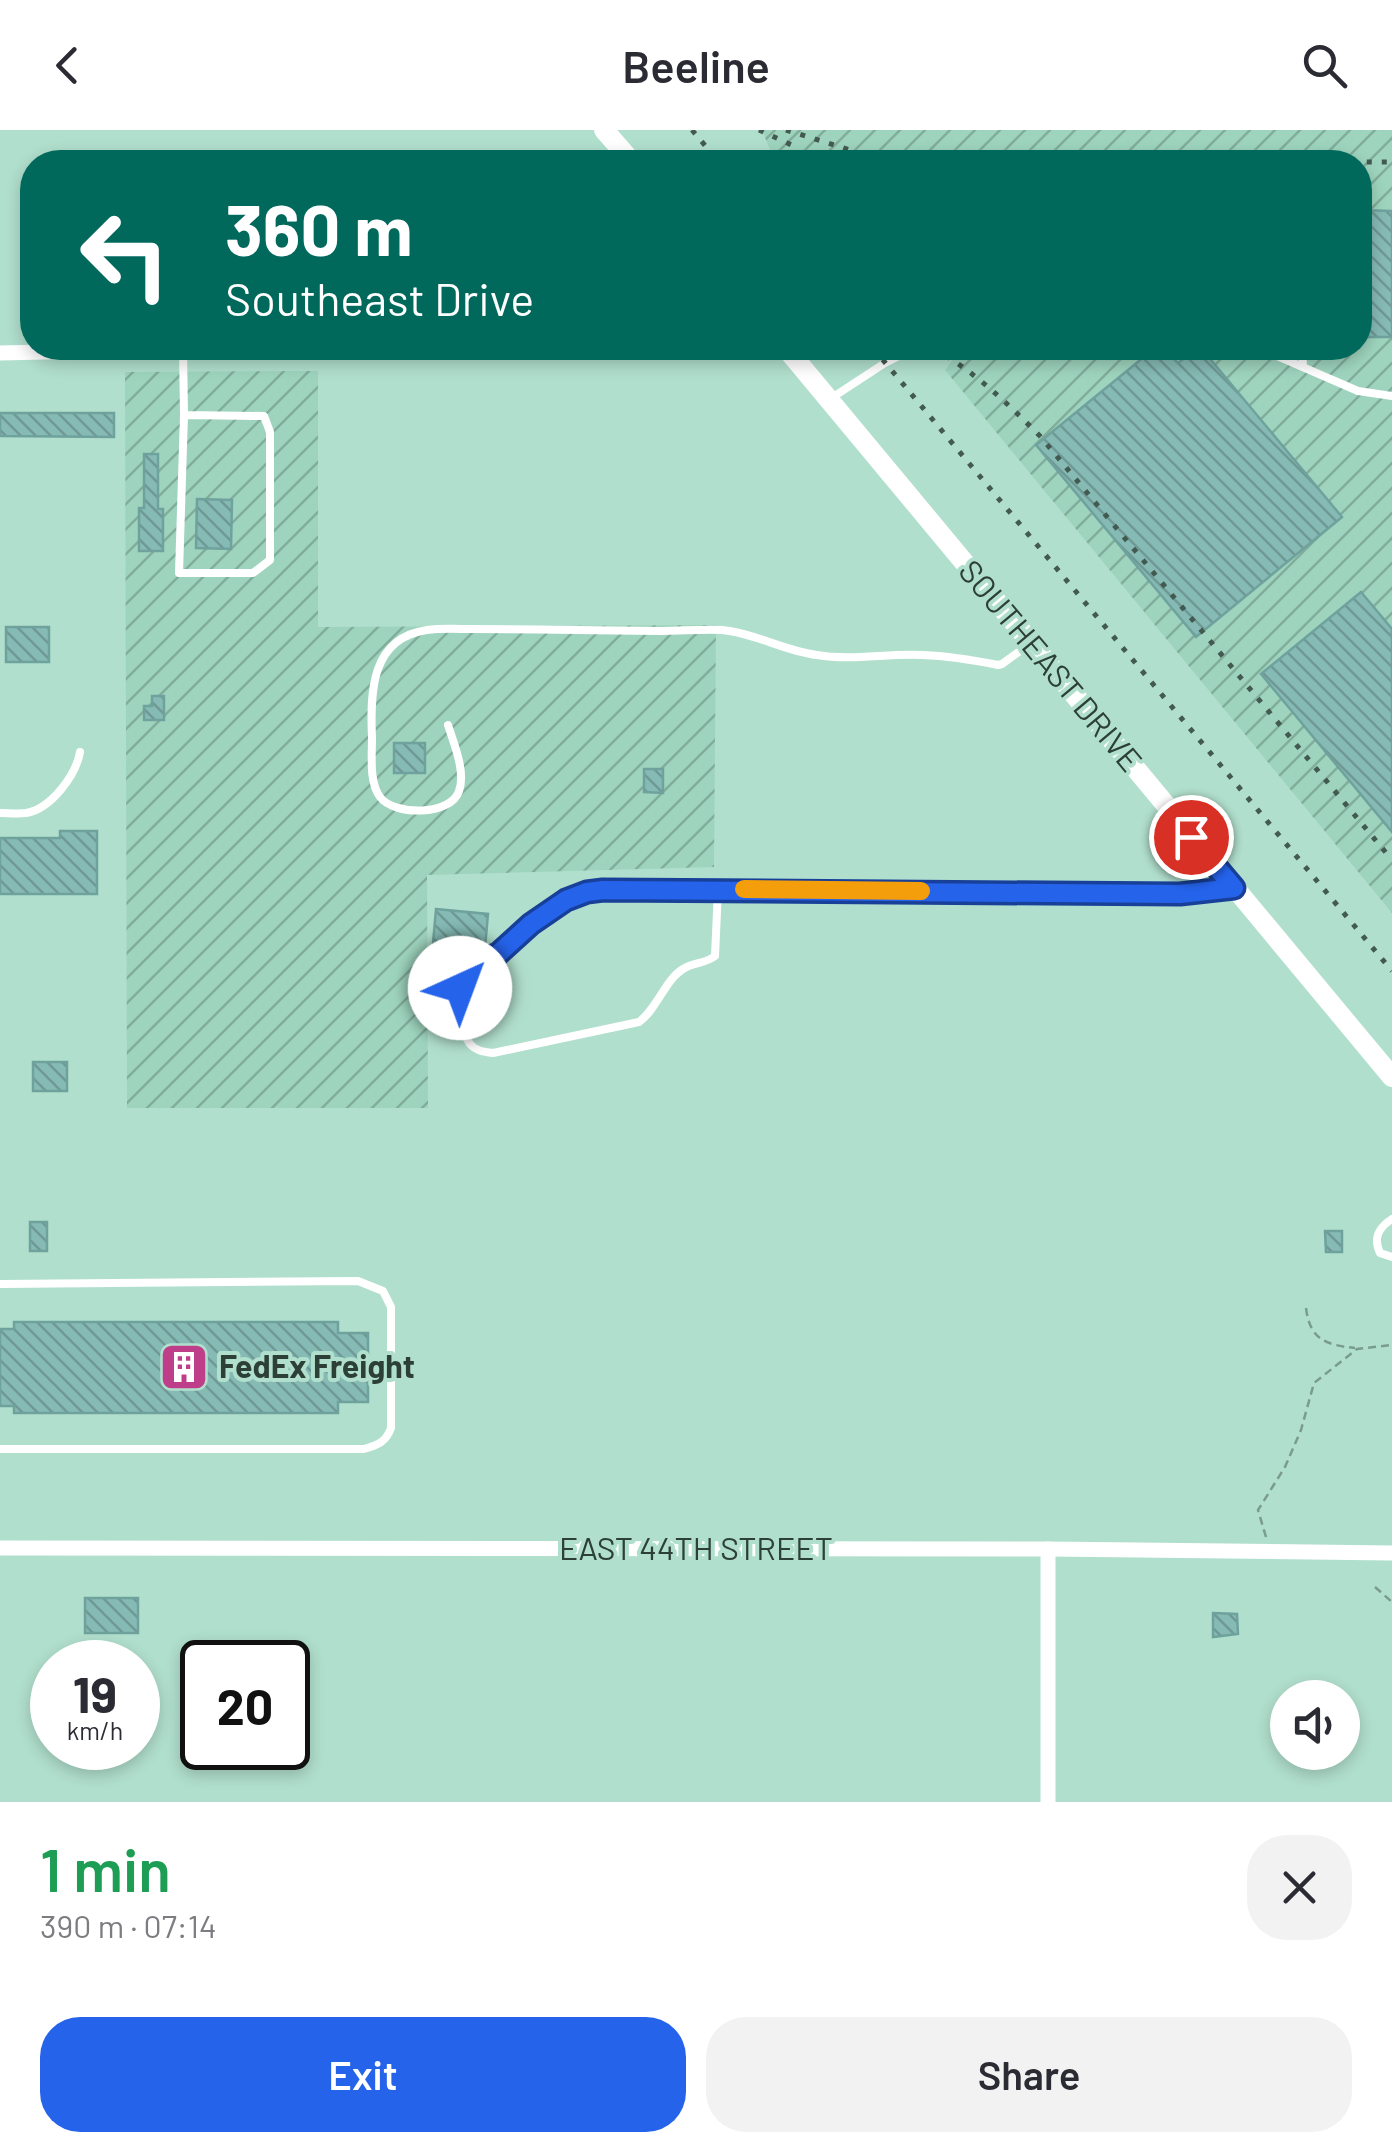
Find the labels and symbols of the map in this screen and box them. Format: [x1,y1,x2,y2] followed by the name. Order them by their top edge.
[952,551,1151,778] street label: SOUTHEAST DRIVE
[1149,795,1234,880] pin
[408,936,512,1040] position arrow
[158,1341,210,1393] building icon: FedEx Freight
[219,1346,415,1384] place label: FedEx Freight
[559,1528,833,1566] street label: EAST 44TH STREET
[180,1640,310,1770] speed limit sign: 20

